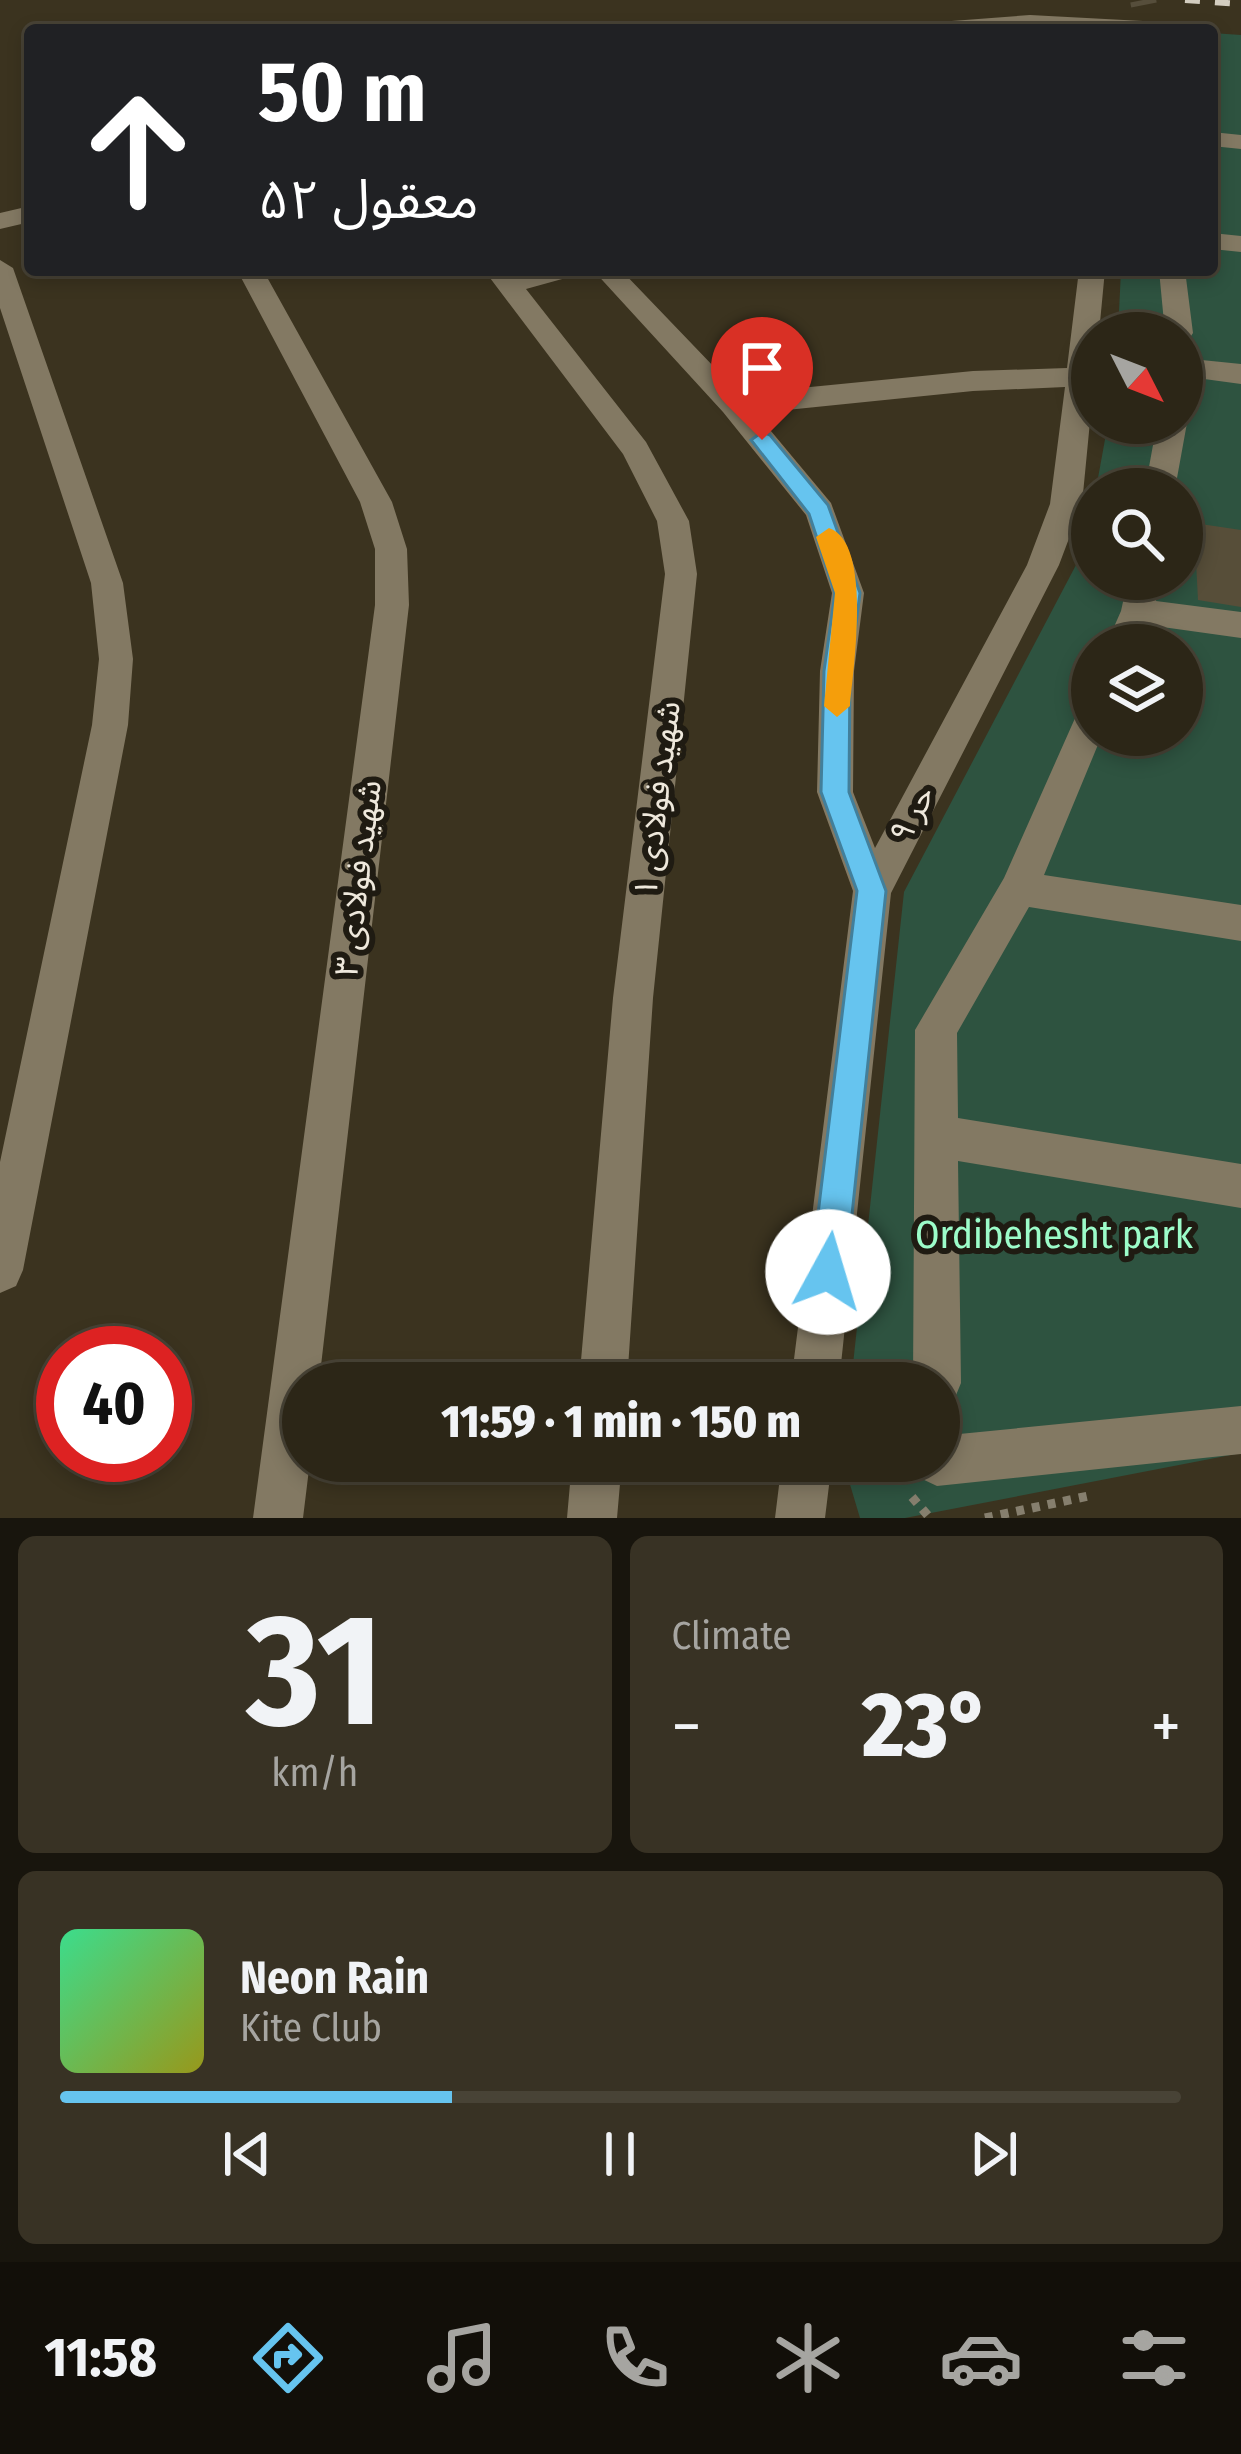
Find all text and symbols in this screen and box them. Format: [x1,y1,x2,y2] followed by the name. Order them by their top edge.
[258,42,427,143] text: 50 m
[60,72,216,228] icon: ahead
[258,168,479,232] text: معقول ۵۲
[1071,312,1203,444] north arrow
[1071,312,1203,756] map controls
[711,317,813,440] pin
[729,335,795,401] icon: arrive
[1071,468,1203,600] button: search
[1071,624,1203,756] button: layers
[625,699,689,899] street label: شهید فولادی ۱
[326,778,390,978] street label: شهید فولادی ۳
[880,778,944,850] street label: حر ۹
[765,1209,891,1335] position arrow
[915,1212,1194,1258] park label: Ordibehesht park
[36,1326,192,1482] speed limit sign: 40
[441,1395,801,1449] text: 11:59 · 1 min · 150 m
[246,1578,383,1765] text: 31
[672,1613,792,1659] text: Climate
[862,1672,990,1780] text: 23°
[672,1687,701,1766] text: −
[1151,1687,1181,1766] text: +
[271,1750,358,1796] text: km/h
[240,1951,429,2005] text: Neon Rain
[240,2005,382,2051] text: Kite Club
[214,2121,280,2187] icon: previous
[587,2121,653,2187] icon: pause
[961,2121,1027,2187] icon: next
[246,2316,330,2400] icon: directions
[420,2316,504,2400] icon: music
[593,2316,677,2400] icon: phone
[766,2316,850,2400] icon: climate
[939,2316,1023,2400] icon: car
[1112,2316,1196,2400] icon: filters
[45,2326,157,2390] text: 11:58

